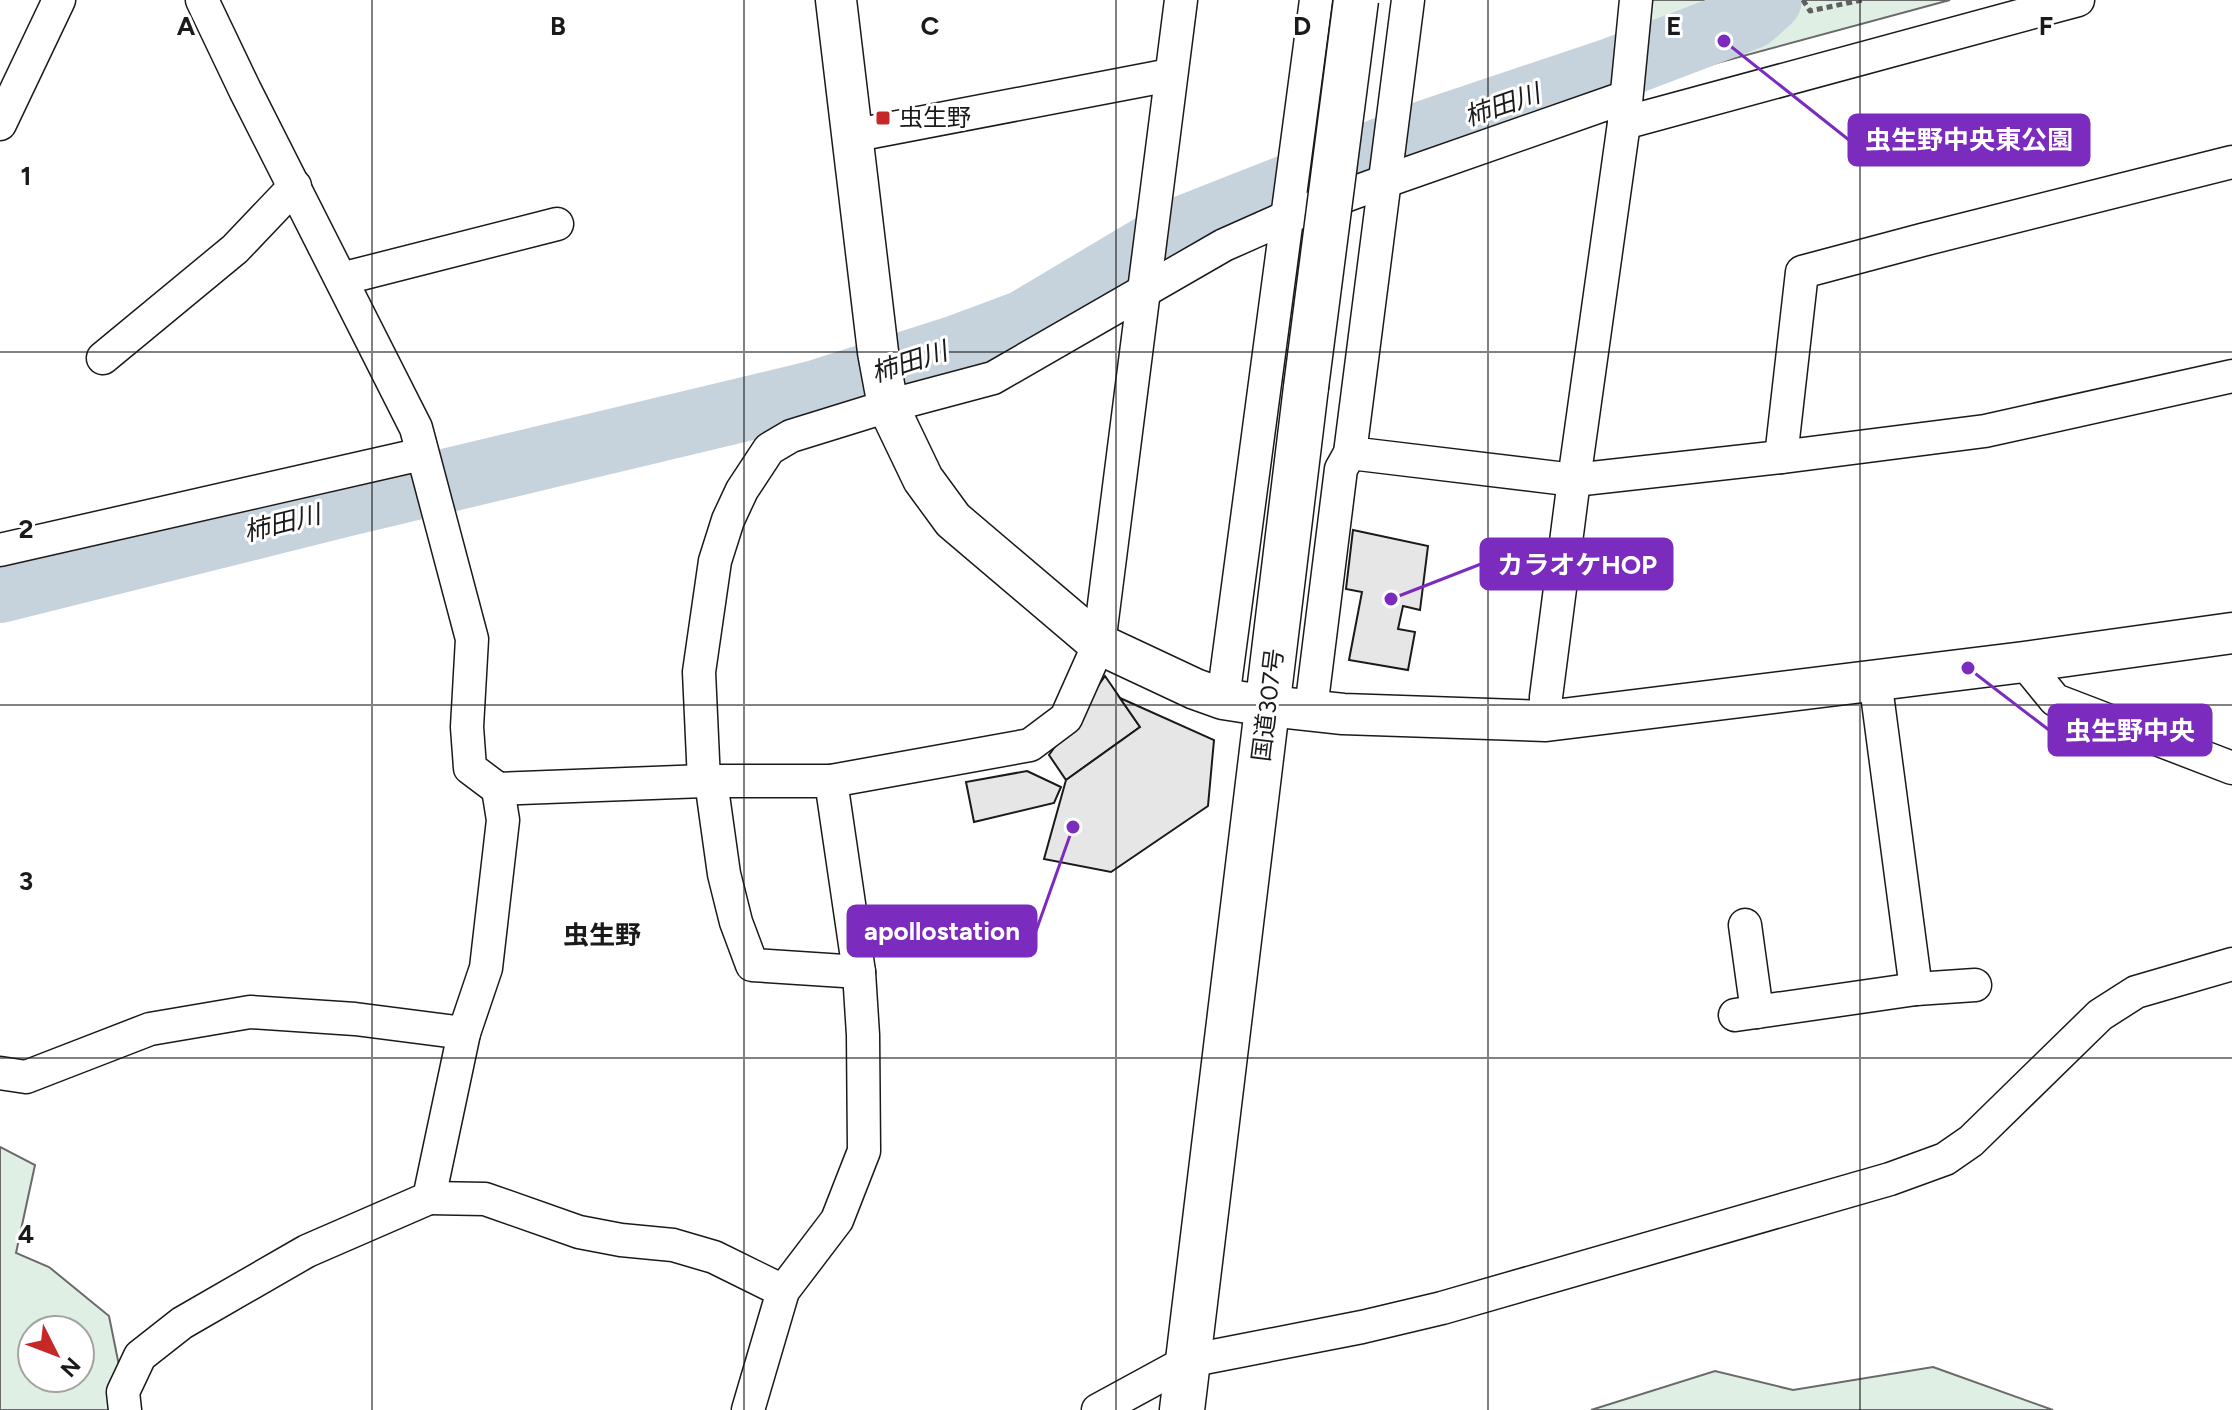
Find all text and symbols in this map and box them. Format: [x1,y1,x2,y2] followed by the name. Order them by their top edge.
[177,10,196,42] text: A
[550,10,566,42] text: B
[921,10,940,42] text: C
[1293,10,1311,42] text: D
[1666,10,1682,42] text: E
[2039,10,2053,42] text: F
[1460,76,1547,133] water label: 柿田川
[899,103,971,132] place label: 虫生野
[874,109,892,127] marker: 虫生野
[1849,115,2089,165] callout: 虫生野中央東公園
[1865,124,2073,156] text: 虫生野中央東公園
[21,160,31,192] text: 1
[867,334,954,389] water label: 柿田川
[240,497,327,548] water label: 柿田川
[18,513,34,545] text: 2
[1481,539,1672,589] callout: カラオケHOP
[1497,549,1657,581] text: カラオケHOP
[1246,647,1289,763] street label: 国道307号
[2049,705,2211,755] callout: 虫生野中央
[2065,715,2195,747] text: 虫生野中央
[19,865,33,897] text: 3
[848,906,1036,956] callout: apollostation
[864,915,1020,947] text: apollostation
[563,919,641,951] district label: 虫生野
[18,1218,34,1250] text: 4
[16,1314,96,1394] north arrow
[55,1352,86,1382] text: N

